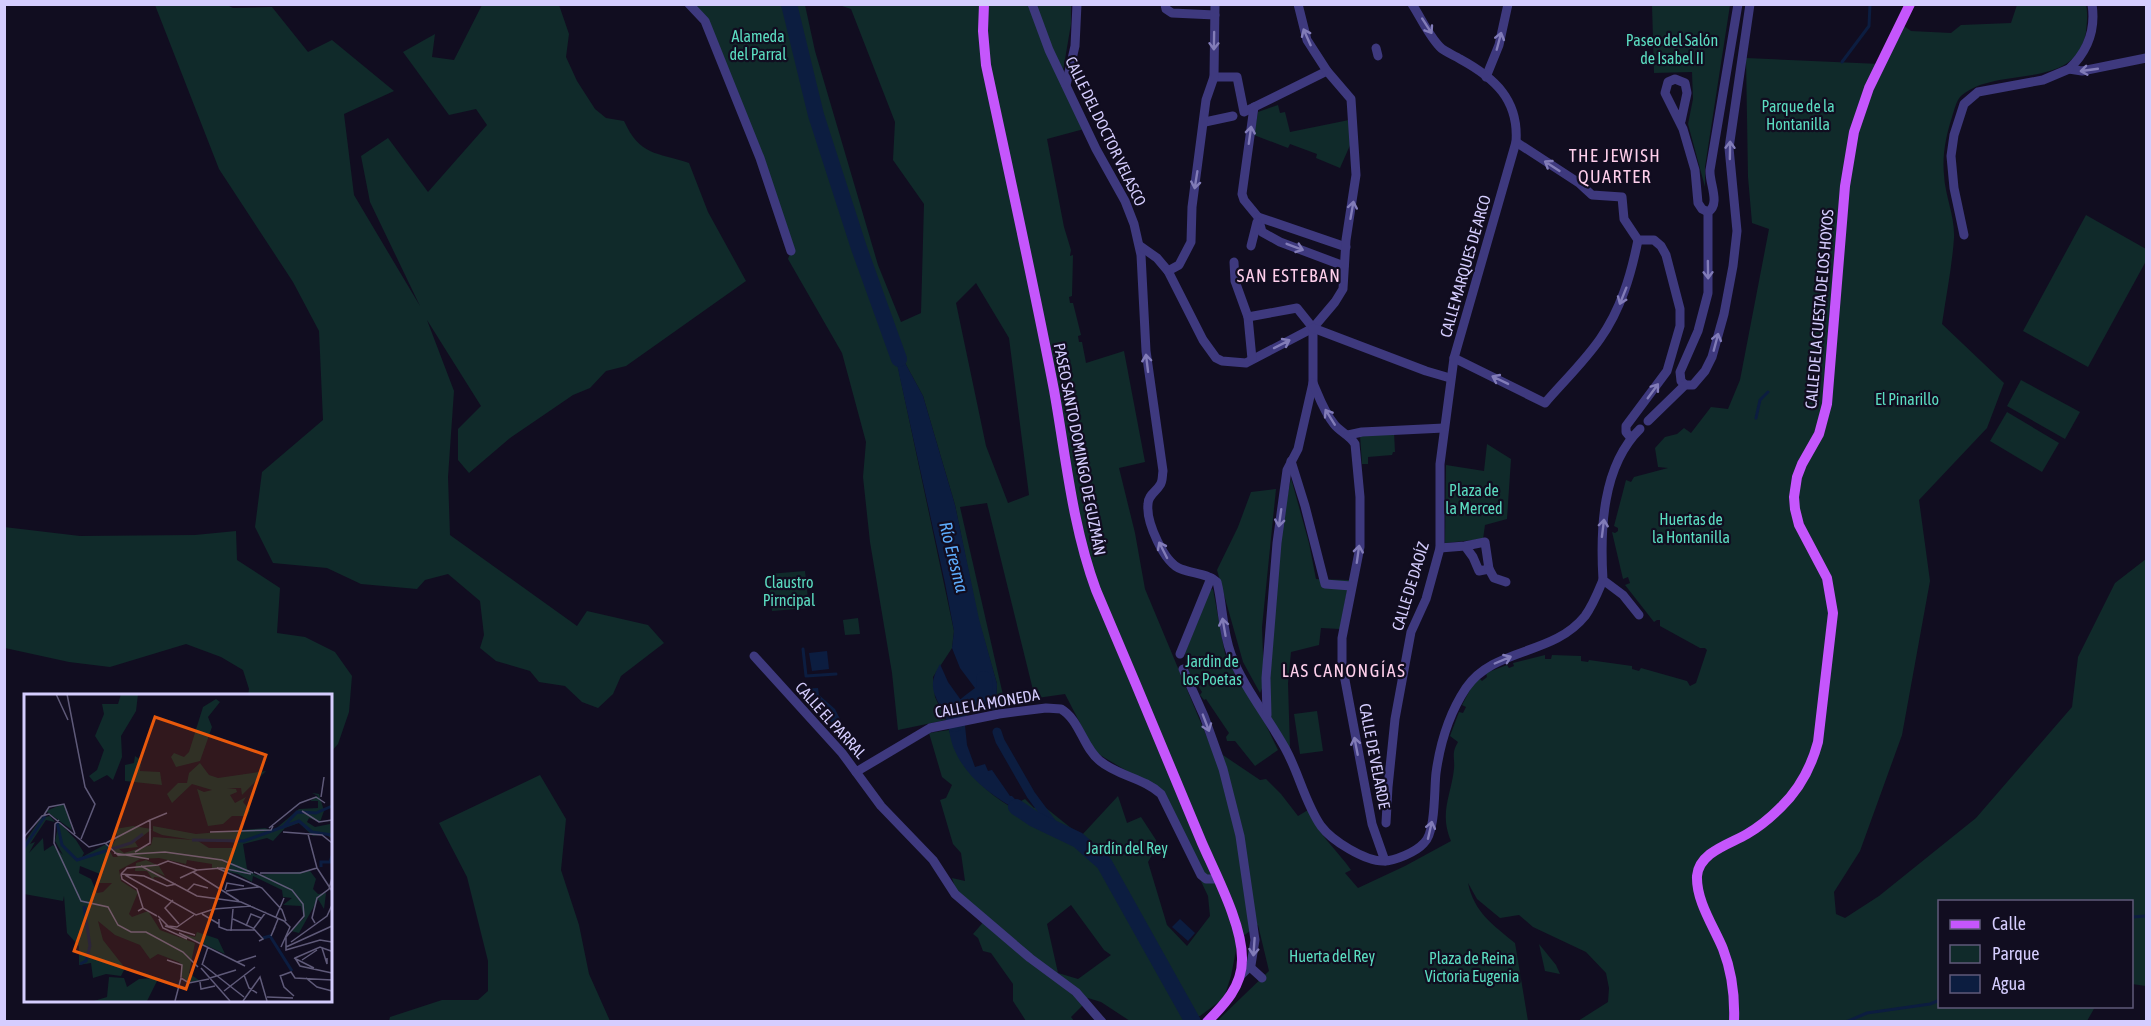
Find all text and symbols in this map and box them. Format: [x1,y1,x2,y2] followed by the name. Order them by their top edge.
[1420,18,1433,35] one-way arrow
[729,27,787,63] park label: Alameda del Parral
[1301,28,1313,46] one-way arrow
[1209,30,1220,50] one-way arrow
[1626,31,1718,67] park label: Paseo del Salón de Isabel II
[1494,32,1505,51] one-way arrow
[1062,53,1150,209] street label: CALLE DEL DOCTOR VELASCO
[2080,64,2100,75] one-way arrow
[1761,97,1835,133] park label: Parque de la Hontanilla
[1245,125,1256,145] one-way arrow
[1724,140,1736,160] one-way arrow
[1569,145,1661,187] district label: THE JEWISH QUARTER
[1545,160,1561,172] one-way arrow
[1190,170,1201,190] one-way arrow
[1436,193,1494,339] street label: CALLE MARQUES DE ARCO
[1346,200,1357,220] one-way arrow
[1801,208,1837,409] street label: CALLE DE LA CUESTA DE LOS HOYOS
[1285,243,1304,254] one-way arrow
[1702,260,1714,280] one-way arrow
[1237,265,1341,286] district label: SAN ESTEBAN
[1617,286,1628,305] one-way arrow
[1711,333,1723,352] one-way arrow
[1273,337,1291,349] one-way arrow
[1051,341,1109,557] street label: PASEO SANTO DOMINGO DE GUZMÁN
[1142,354,1153,374] one-way arrow
[1491,374,1509,386] one-way arrow
[1647,383,1660,399] one-way arrow
[1875,390,1939,408] park label: El Pinarillo
[1323,409,1335,426] one-way arrow
[1445,481,1503,517] park label: Plaza de la Merced
[1275,508,1286,527] one-way arrow
[1652,510,1730,546] park label: Huertas de la Hontanilla
[935,519,973,595] water label: Río Eresma
[1598,519,1609,538] one-way arrow
[1388,539,1432,633] street label: CALLE DE DAOÍZ
[1157,541,1168,559] one-way arrow
[1353,545,1364,564] one-way arrow
[763,573,816,610] park label: Claustro Pirncipal
[1218,618,1229,637] one-way arrow
[1182,652,1242,688] park label: Jardin de los Poetas
[1493,654,1511,665] one-way arrow
[1282,660,1406,681] district label: LAS CANONGÍAS
[792,678,871,763] street label: CALLE EL PARRAL
[933,685,1041,721] street label: CALLE LA MONEDA
[24,694,332,1002] inset map
[1356,702,1394,810] street label: CALLE DE VELARDE
[1202,713,1213,732] one-way arrow
[1350,737,1361,756] one-way arrow
[1424,821,1436,840] one-way arrow
[1086,839,1168,858] park label: Jardín del Rey
[1938,900,2133,1008] legend
[1992,913,2026,934] text: Calle
[1248,937,1259,957] one-way arrow
[1992,943,2040,964] text: Parque
[1289,947,1375,966] park label: Huerta del Rey
[1425,949,1519,986] park label: Plaza de Reina Victoria Eugenia
[1992,973,2026,994] text: Agua

